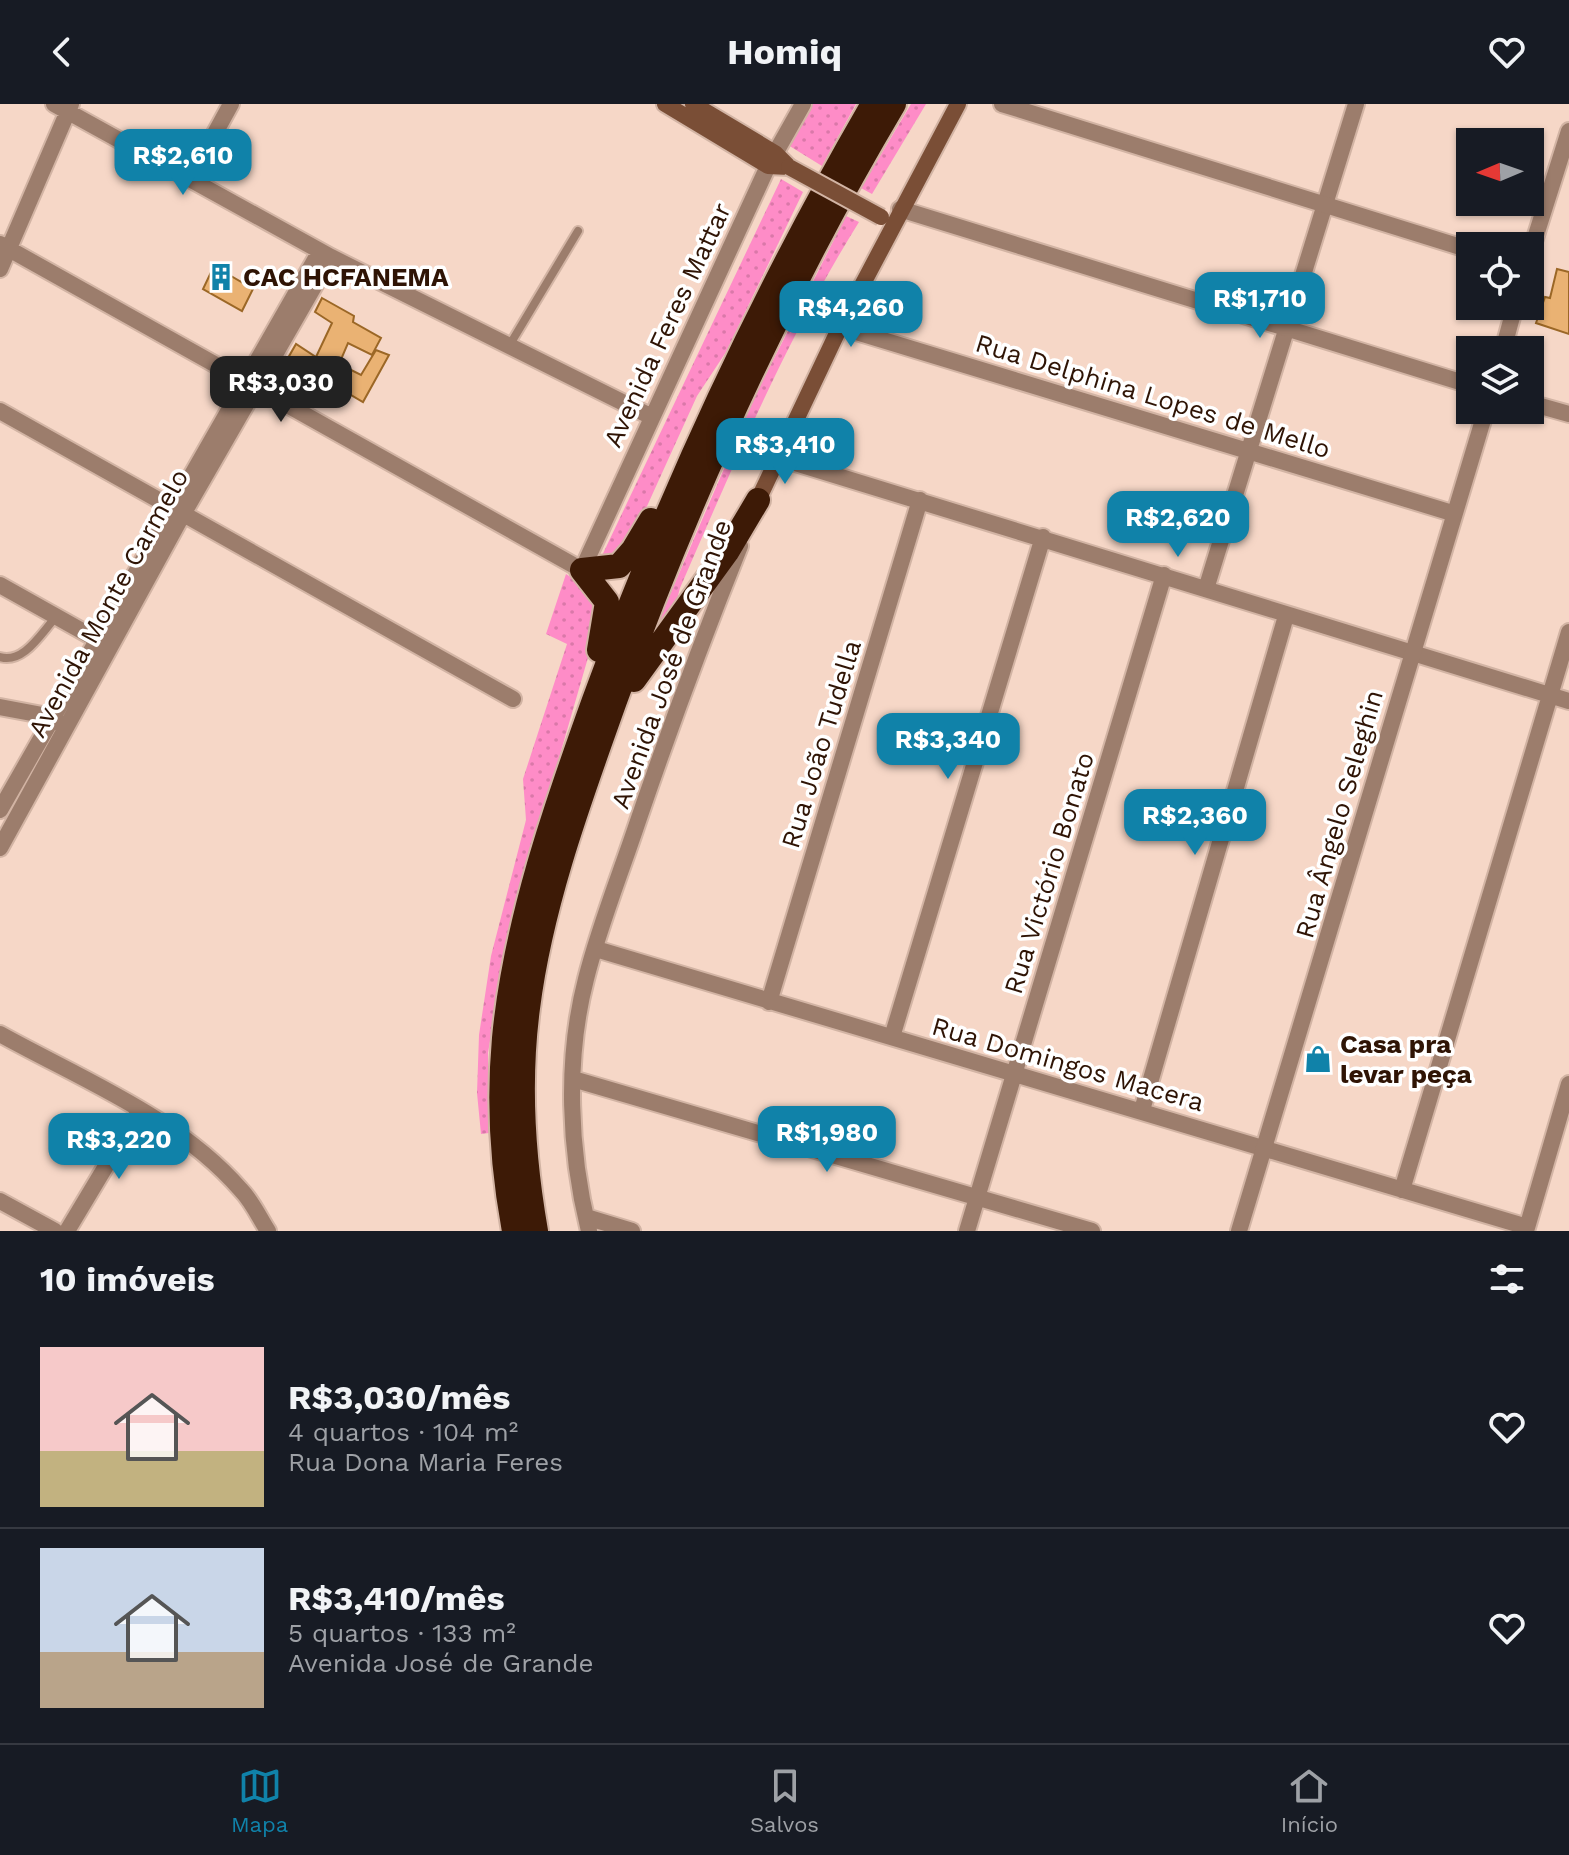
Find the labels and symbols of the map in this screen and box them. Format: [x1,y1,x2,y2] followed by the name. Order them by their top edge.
[1456,128,1544,216] north arrow
[109,129,257,197] pin: R$2,610
[597,198,737,452] street label: Avenida Feres Mattar
[206,262,236,292] building icon: CAC HCFANEMA
[243,262,449,292] place label: CAC HCFANEMA
[1186,272,1334,340] pin: R$1,710
[777,281,925,349] pin: R$4,260
[972,328,1334,464] street label: Rua Delphina Lopes de Mello
[207,356,355,424] pin: R$3,030
[711,418,859,486] pin: R$3,410
[22,464,194,742] street label: Avenida Monte Carmelo
[1104,491,1252,559] pin: R$2,620
[605,515,737,813] street label: Avenida José de Grande
[775,636,867,852] street label: Rua João Tudella
[1289,686,1389,942] street label: Rua Ângelo Seleghin
[874,713,1022,781] pin: R$3,340
[998,748,1100,998] street label: Rua Victório Bonato
[1121,789,1269,857] pin: R$2,360
[929,1011,1208,1117] street label: Rua Domingos Macera
[1340,1029,1472,1089] place label: Casa pra levar peça
[1303,1044,1333,1074] shop icon: Casa pra levar peça
[753,1106,901,1174] pin: R$1,980
[45,1113,193,1181] pin: R$3,220

